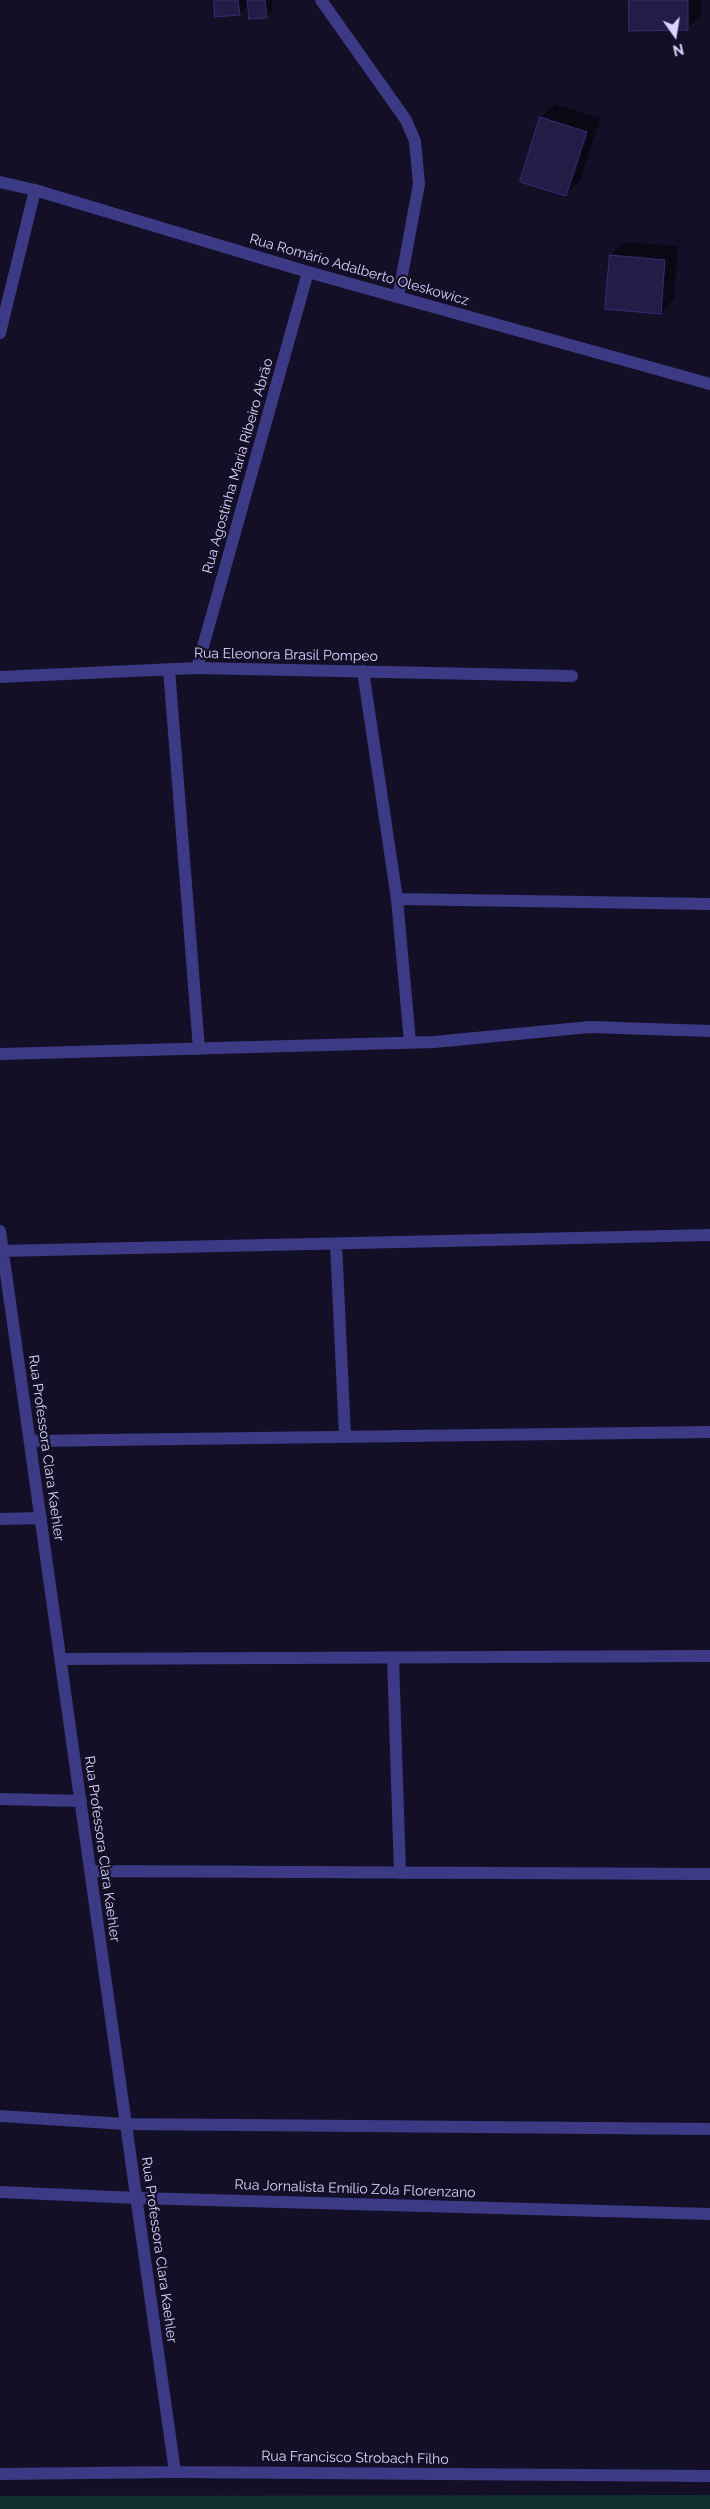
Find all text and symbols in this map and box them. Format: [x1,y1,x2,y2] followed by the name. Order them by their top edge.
[650,10,700,60] north arrow
[671,41,685,59] text: N
[247,231,471,309] street label: Rua Romário Adalberto Oleskowicz
[199,356,277,576] street label: Rua Agostinha Maria Ribeiro Abrão
[194,645,378,665] street label: Rua Eleonora Brasil Pompeo
[25,1354,67,1542] street label: Rua Professora Clara Kaehler
[81,1755,123,1943] street label: Rua Professora Clara Kaehler
[138,2156,180,2344] street label: Rua Professora Clara Kaehler
[234,2176,476,2202] street label: Rua Jornalista Emílio Zola Florenzano
[261,2448,449,2468] street label: Rua Francisco Strobach Filho

